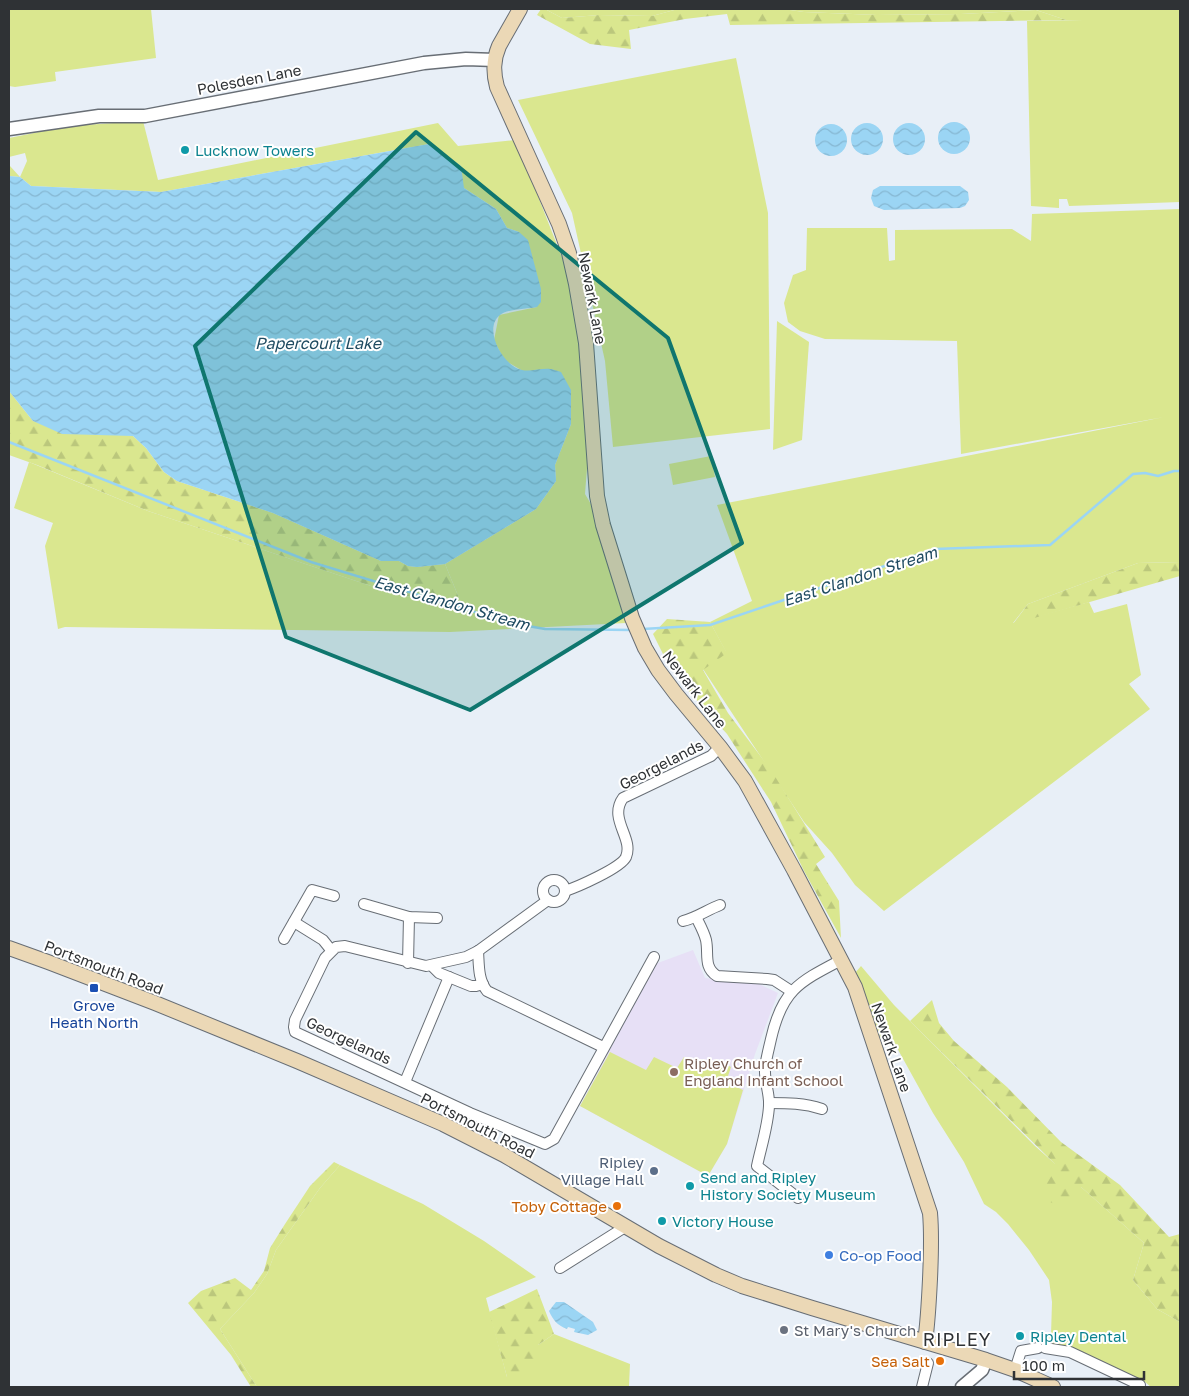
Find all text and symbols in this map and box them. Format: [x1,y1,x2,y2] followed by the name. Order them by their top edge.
[195,60,303,98] street label: Polesden Lane
[195,141,314,159] place label: Lucknow Towers
[179,144,191,156] marker: Lucknow Towers
[575,250,611,346] street label: Newark Lane
[255,333,383,353] water label: Papercourt Lake
[781,541,940,610] water label: East Clandon Stream
[372,571,533,635] water label: East Clandon Stream
[659,647,731,732] street label: Newark Lane
[616,735,706,793] street label: Georgelands
[42,936,166,998] street label: Portsmouth Road
[88,982,100,994] marker: Grove Heath North
[49,996,139,1031] place label: Grove Heath North
[868,1000,916,1094] street label: Newark Lane
[304,1012,394,1068] street label: Georgelands
[684,1054,843,1089] place label: Ripley Church of England Infant School
[668,1066,680,1078] marker: Ripley Church of England Infant School
[418,1088,538,1162] street label: Portsmouth Road
[561,1153,645,1188] place label: Ripley Village Hall
[648,1165,660,1177] marker: Ripley Village Hall
[700,1168,876,1203] place label: Send and Ripley History Society Museum
[684,1180,696,1192] marker: Send and Ripley History Society Museum
[512,1197,607,1215] place label: Toby Cottage
[611,1200,623,1212] marker: Toby Cottage
[672,1212,774,1230] place label: Victory House
[656,1215,668,1227] marker: Victory House
[839,1246,922,1264] place label: Co-op Food
[823,1249,835,1261] marker: Co-op Food
[794,1321,916,1339] place label: St Mary's Church
[778,1324,790,1336] marker: St Mary's Church
[1030,1327,1126,1345] place label: Ripley Dental
[923,1328,991,1350] district label: RIPLEY
[1014,1330,1026,1342] marker: Ripley Dental
[1014,1348,1144,1380] scale bar
[871,1352,930,1370] place label: Sea Salt
[934,1355,946,1367] marker: Sea Salt
[1022,1356,1065,1374] text: 100 m

